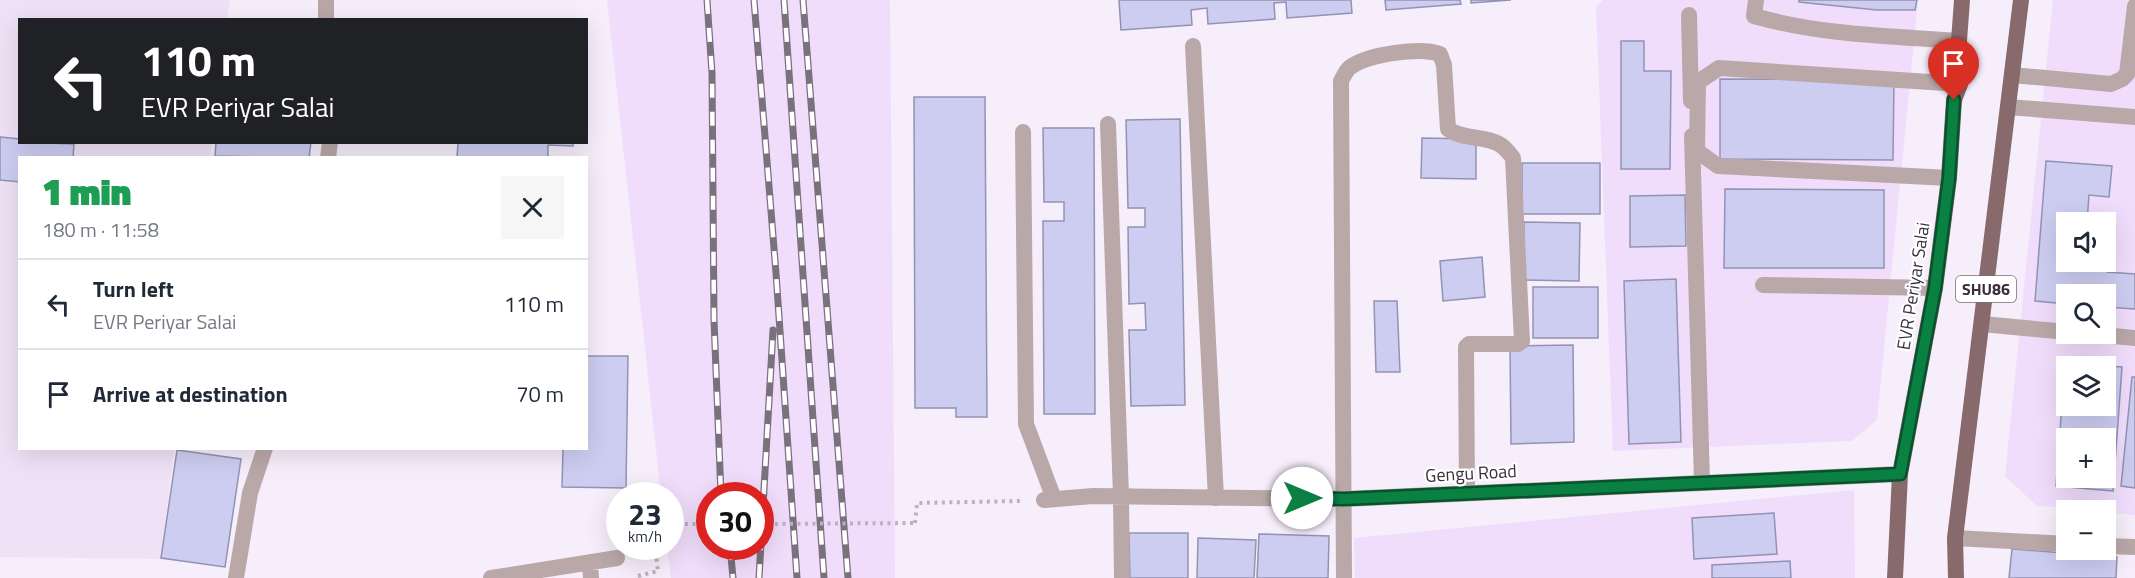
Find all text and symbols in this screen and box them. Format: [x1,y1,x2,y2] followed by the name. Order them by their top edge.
[141,28,256,92] text: 110 m
[1928,38,1979,100] pin
[42,42,120,120] icon: left
[1937,47,1970,80] icon: arrive
[141,86,334,127] text: EVR Periyar Salai
[42,164,131,219] text: 1 min
[501,176,564,239] button: close
[2056,212,2116,560] map controls
[2056,212,2116,272] button: sound
[42,214,159,245] text: 180 m · 11:58
[1890,220,1936,352] street label: EVR Periyar Salai
[93,272,174,306] text: Turn left
[1956,276,2016,302] road number: SHU86
[2056,284,2116,344] button: search
[504,287,564,321] text: 110 m
[42,288,75,321] icon: left
[93,306,236,337] text: EVR Periyar Salai
[2056,356,2116,416] button: layers
[93,377,288,411] text: Arrive at destination
[516,377,564,411] text: 70 m
[42,378,75,411] icon: arrive
[2056,428,2116,488] button: +
[1425,457,1517,489] street label: Gengu Road
[1270,466,1334,530] position arrow
[696,482,774,560] speed limit sign: 30
[628,491,662,537] text: 23
[2056,500,2116,560] button: −
[628,525,662,548] text: km/h

